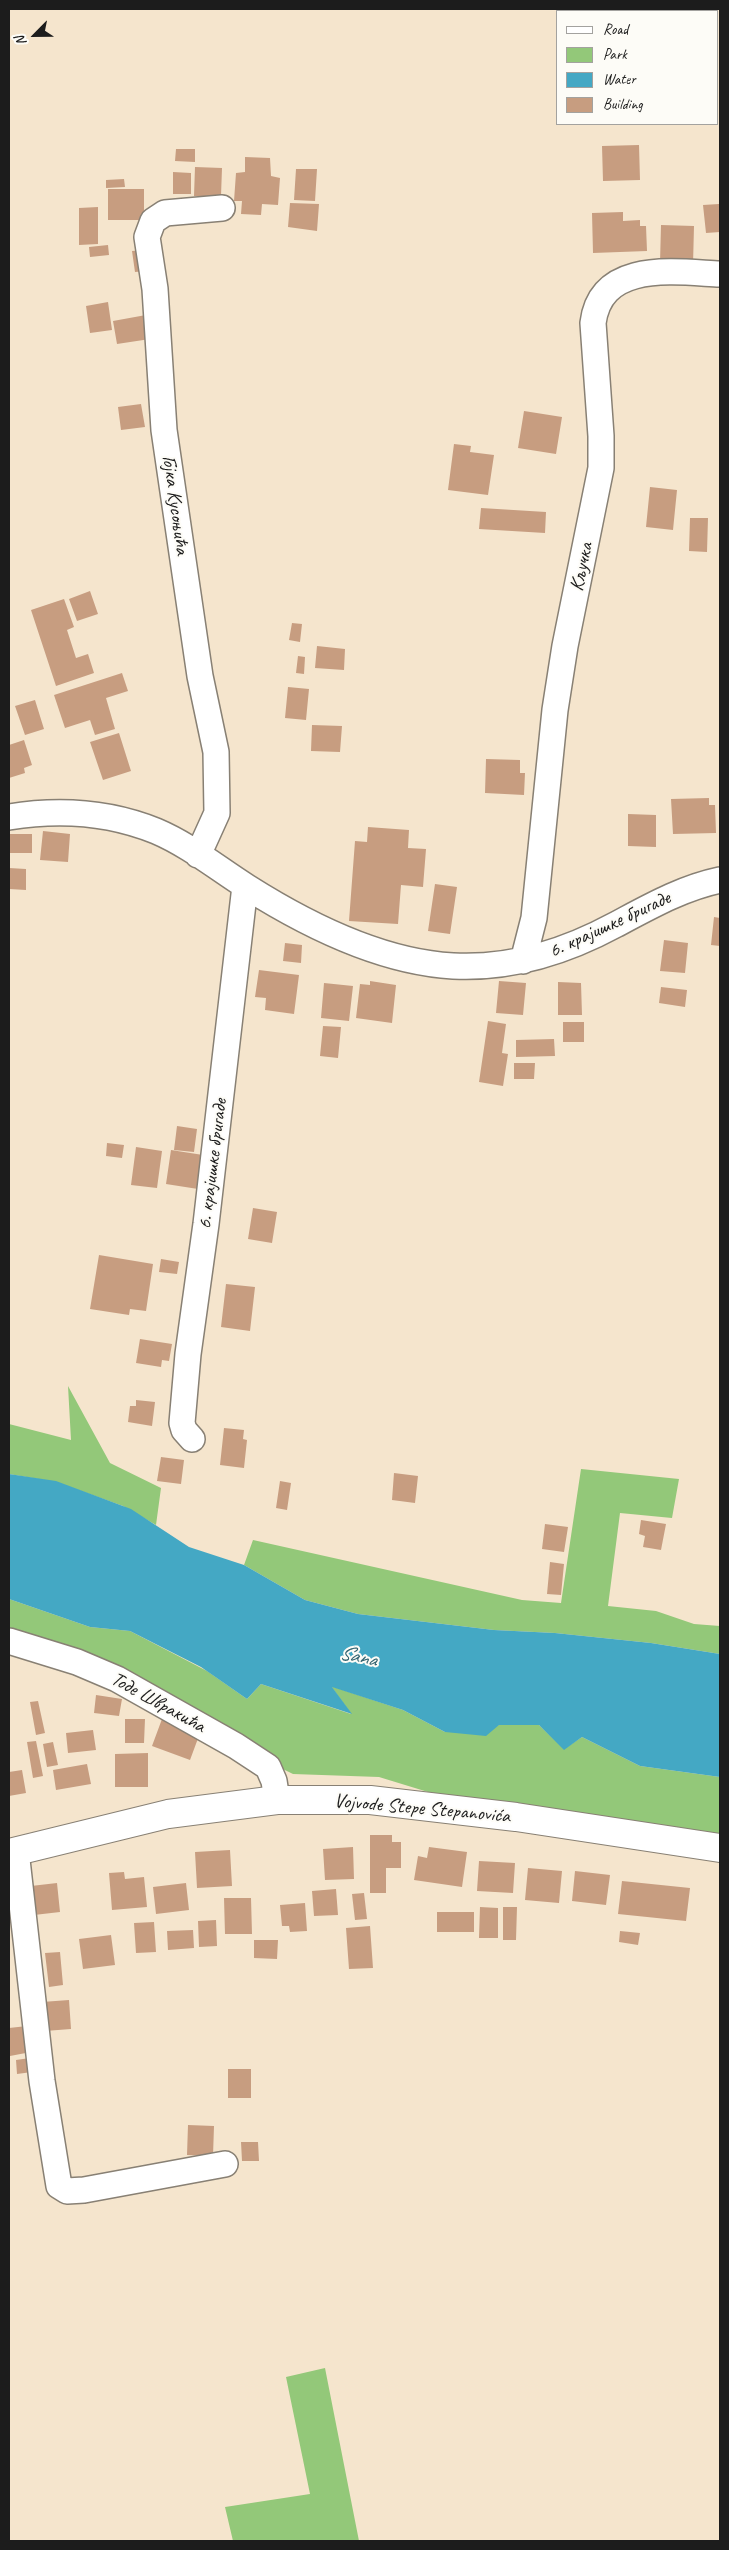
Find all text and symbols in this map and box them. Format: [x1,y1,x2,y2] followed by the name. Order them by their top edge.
[10,10,60,60] north arrow
[556,10,719,125] legend
[603,20,628,39] text: Road
[11,34,30,48] text: N
[603,45,627,64] text: Park
[603,70,636,89] text: Water
[603,95,642,114] text: Building
[156,454,194,556] street label: Гојка Кусоњића
[565,541,599,593] street label: Кључка
[546,886,674,964] street label: 6. крајишке бригаде
[193,1097,233,1231] street label: 6. крајишке бригаде
[337,1641,379,1673] water label: Sana
[107,1667,209,1739] street label: Тоде Швракића
[333,1789,511,1829] street label: Vojvode Stepe Stepanovića

